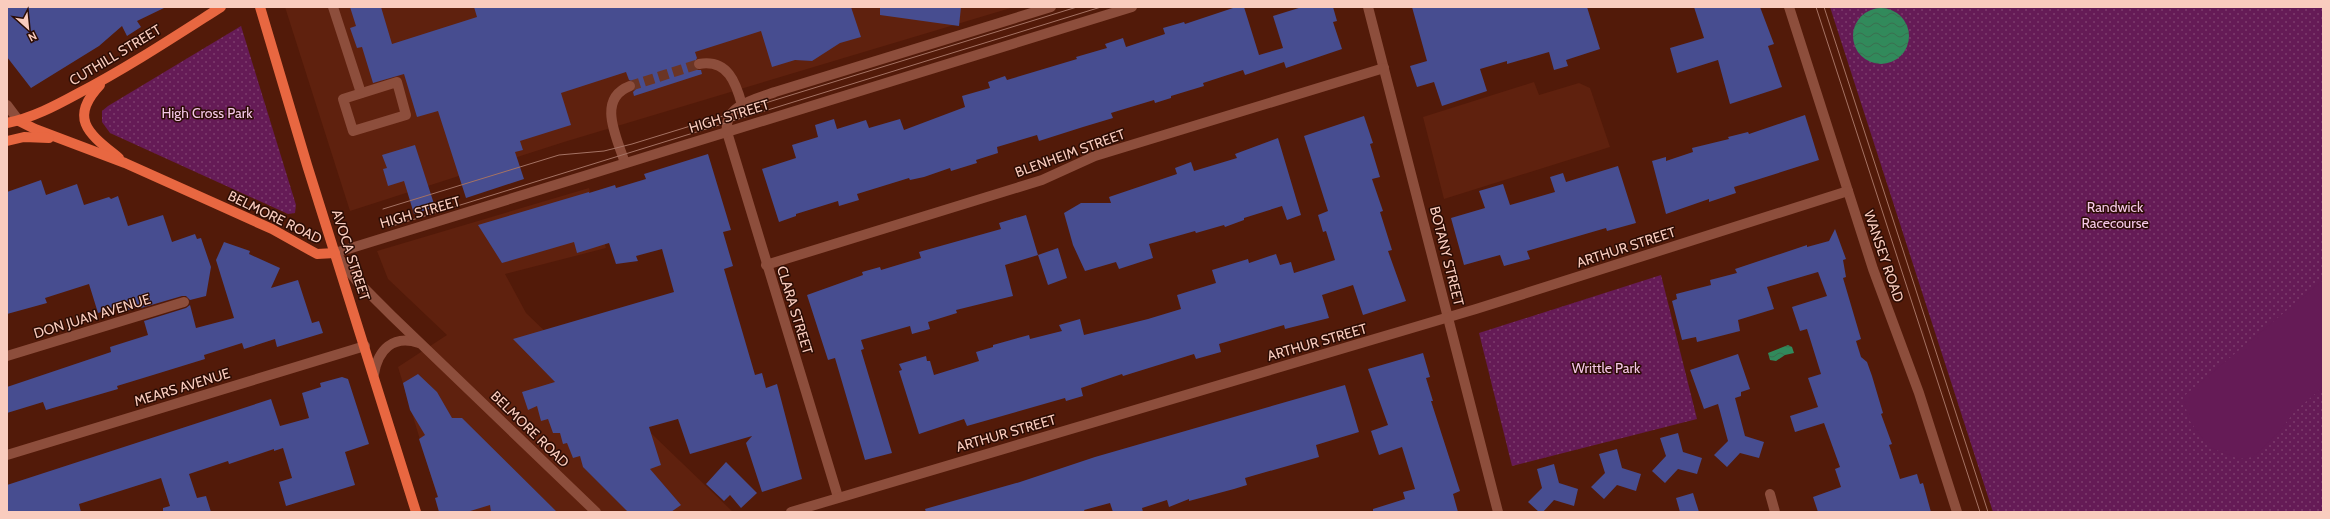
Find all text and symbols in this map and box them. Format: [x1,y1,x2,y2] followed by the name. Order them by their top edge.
[8,8,48,48] north arrow
[66,20,165,89] street label: CUTHILL STREET
[26,29,39,45] text: N
[687,95,772,137] street label: HIGH STREET
[162,104,253,122] park label: High Cross Park
[1013,125,1128,181] street label: BLENHEIM STREET
[225,186,325,248] street label: BELMORE ROAD
[378,192,463,232] street label: HIGH STREET
[2081,198,2149,232] park label: Randwick Racecourse
[1426,204,1468,308] street label: BOTANY STREET
[328,207,374,303] street label: AVOCA STREET
[1860,208,1908,304] street label: WANSEY ROAD
[1574,222,1678,271] street label: ARTHUR STREET
[773,264,817,357] street label: CLARA STREET
[31,290,153,342] street label: DON JUAN AVENUE
[1265,319,1370,365] street label: ARTHUR STREET
[1572,359,1641,377] park label: Writtle Park
[132,364,232,410] street label: MEARS AVENUE
[487,387,573,471] street label: BELMORE ROAD
[954,410,1059,456] street label: ARTHUR STREET

